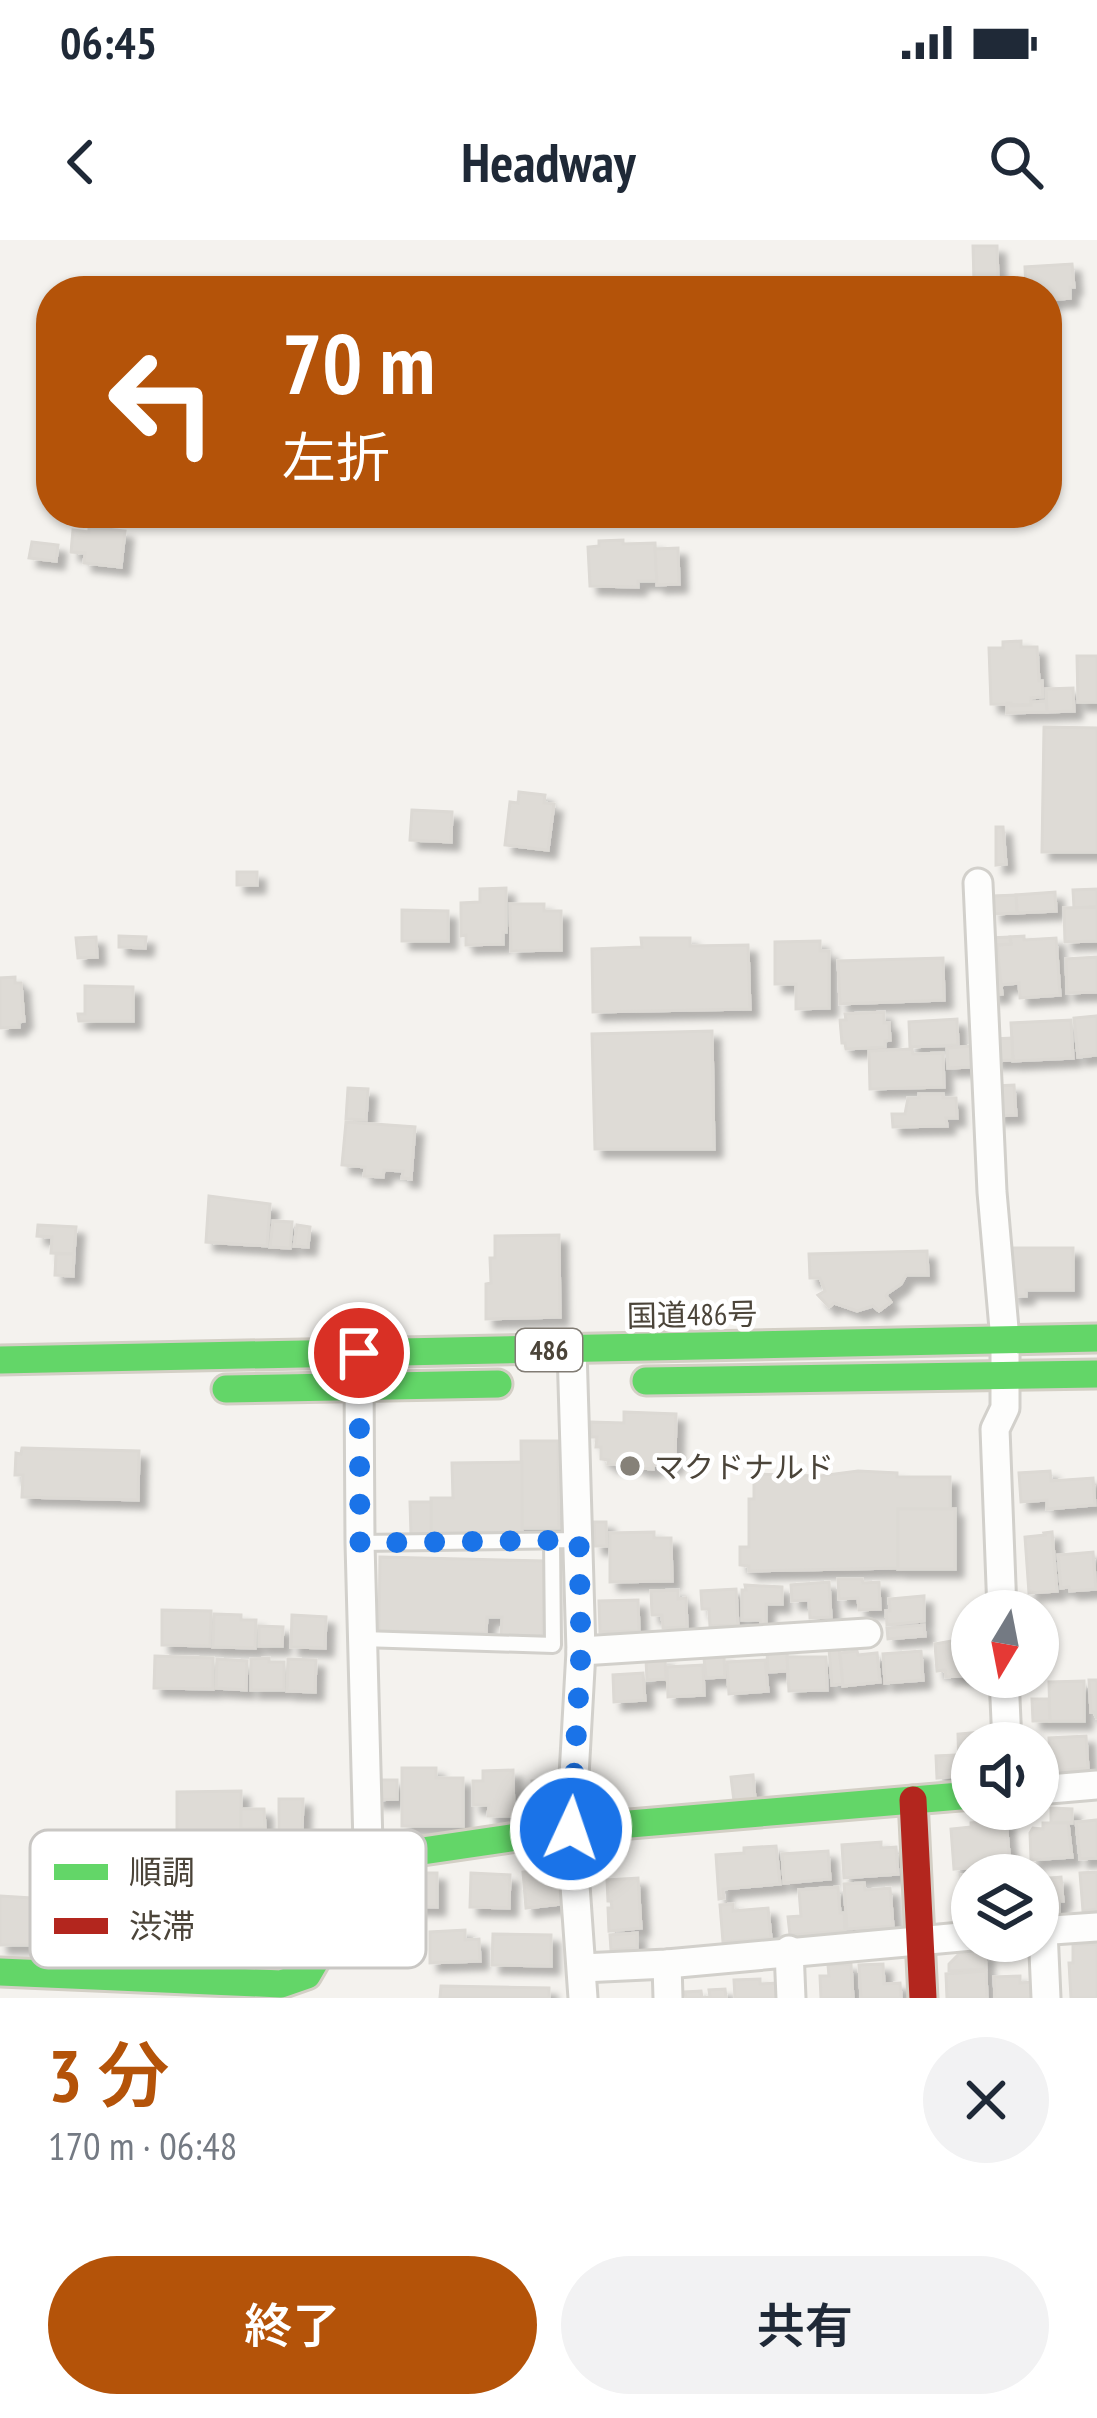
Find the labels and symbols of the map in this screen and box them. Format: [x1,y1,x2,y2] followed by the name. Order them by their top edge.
[626,1293,758,1335] street label: 国道486号
[308,1302,410,1404] pin
[516,1329,582,1371] road number: 486
[654,1447,834,1486] place label: マクドナルド
[617,1453,643,1479] marker: マクドナルド
[951,1590,1059,1698] north arrow
[508,1766,634,1892] position arrow
[30,1830,426,1968] legend
[129,1850,195,1893] text: 順調
[129,1904,195,1947] text: 渋滞

